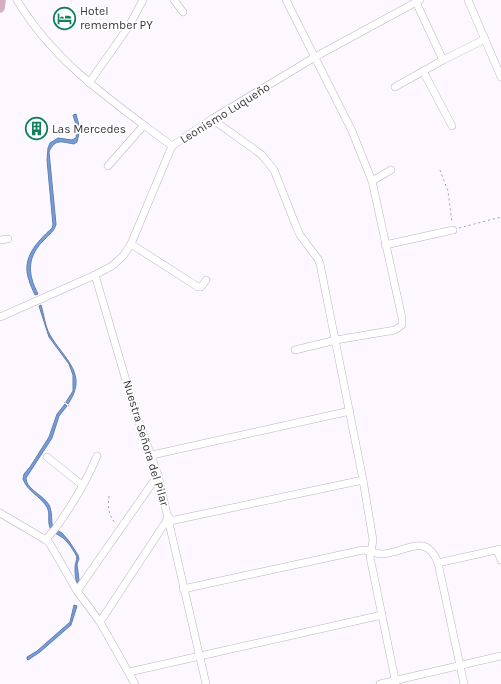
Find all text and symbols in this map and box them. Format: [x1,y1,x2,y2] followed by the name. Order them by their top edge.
[80,4,153,32] place label: Hotel remember PY
[51,5,77,31] hotel icon: Hotel remember PY
[178,80,272,146] street label: Leonismo Luqueño
[23,116,49,142] building icon: Las Mercedes
[52,122,126,136] place label: Las Mercedes
[120,378,172,508] street label: Nuestra Señora del Pilar

